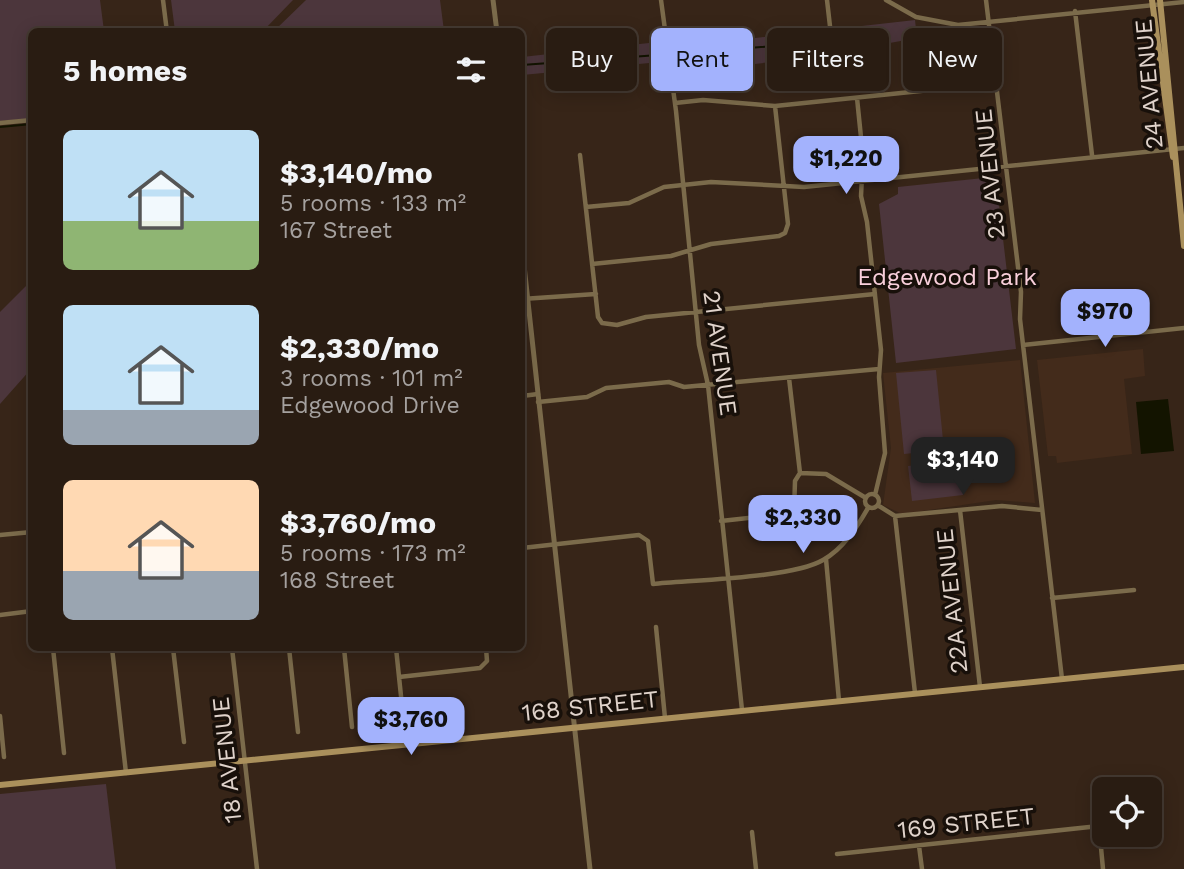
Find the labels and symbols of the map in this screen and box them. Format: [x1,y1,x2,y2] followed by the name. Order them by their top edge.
[1129,18,1169,150] street label: 24 AVENUE
[969,108,1011,240] street label: 23 AVENUE
[789,136,903,196] pin: $1,220
[857,263,1037,291] park label: Edgewood Park
[697,289,743,417] street label: 21 AVENUE
[1064,290,1146,349] pin: $970
[906,438,1020,497] pin: $3,140
[746,496,860,555] pin: $2,330
[930,527,974,675] street label: 22A AVENUE
[520,685,660,727] street label: 168 STREET
[206,696,248,824] street label: 18 AVENUE
[354,698,468,757] pin: $3,760
[896,802,1036,844] street label: 169 STREET

